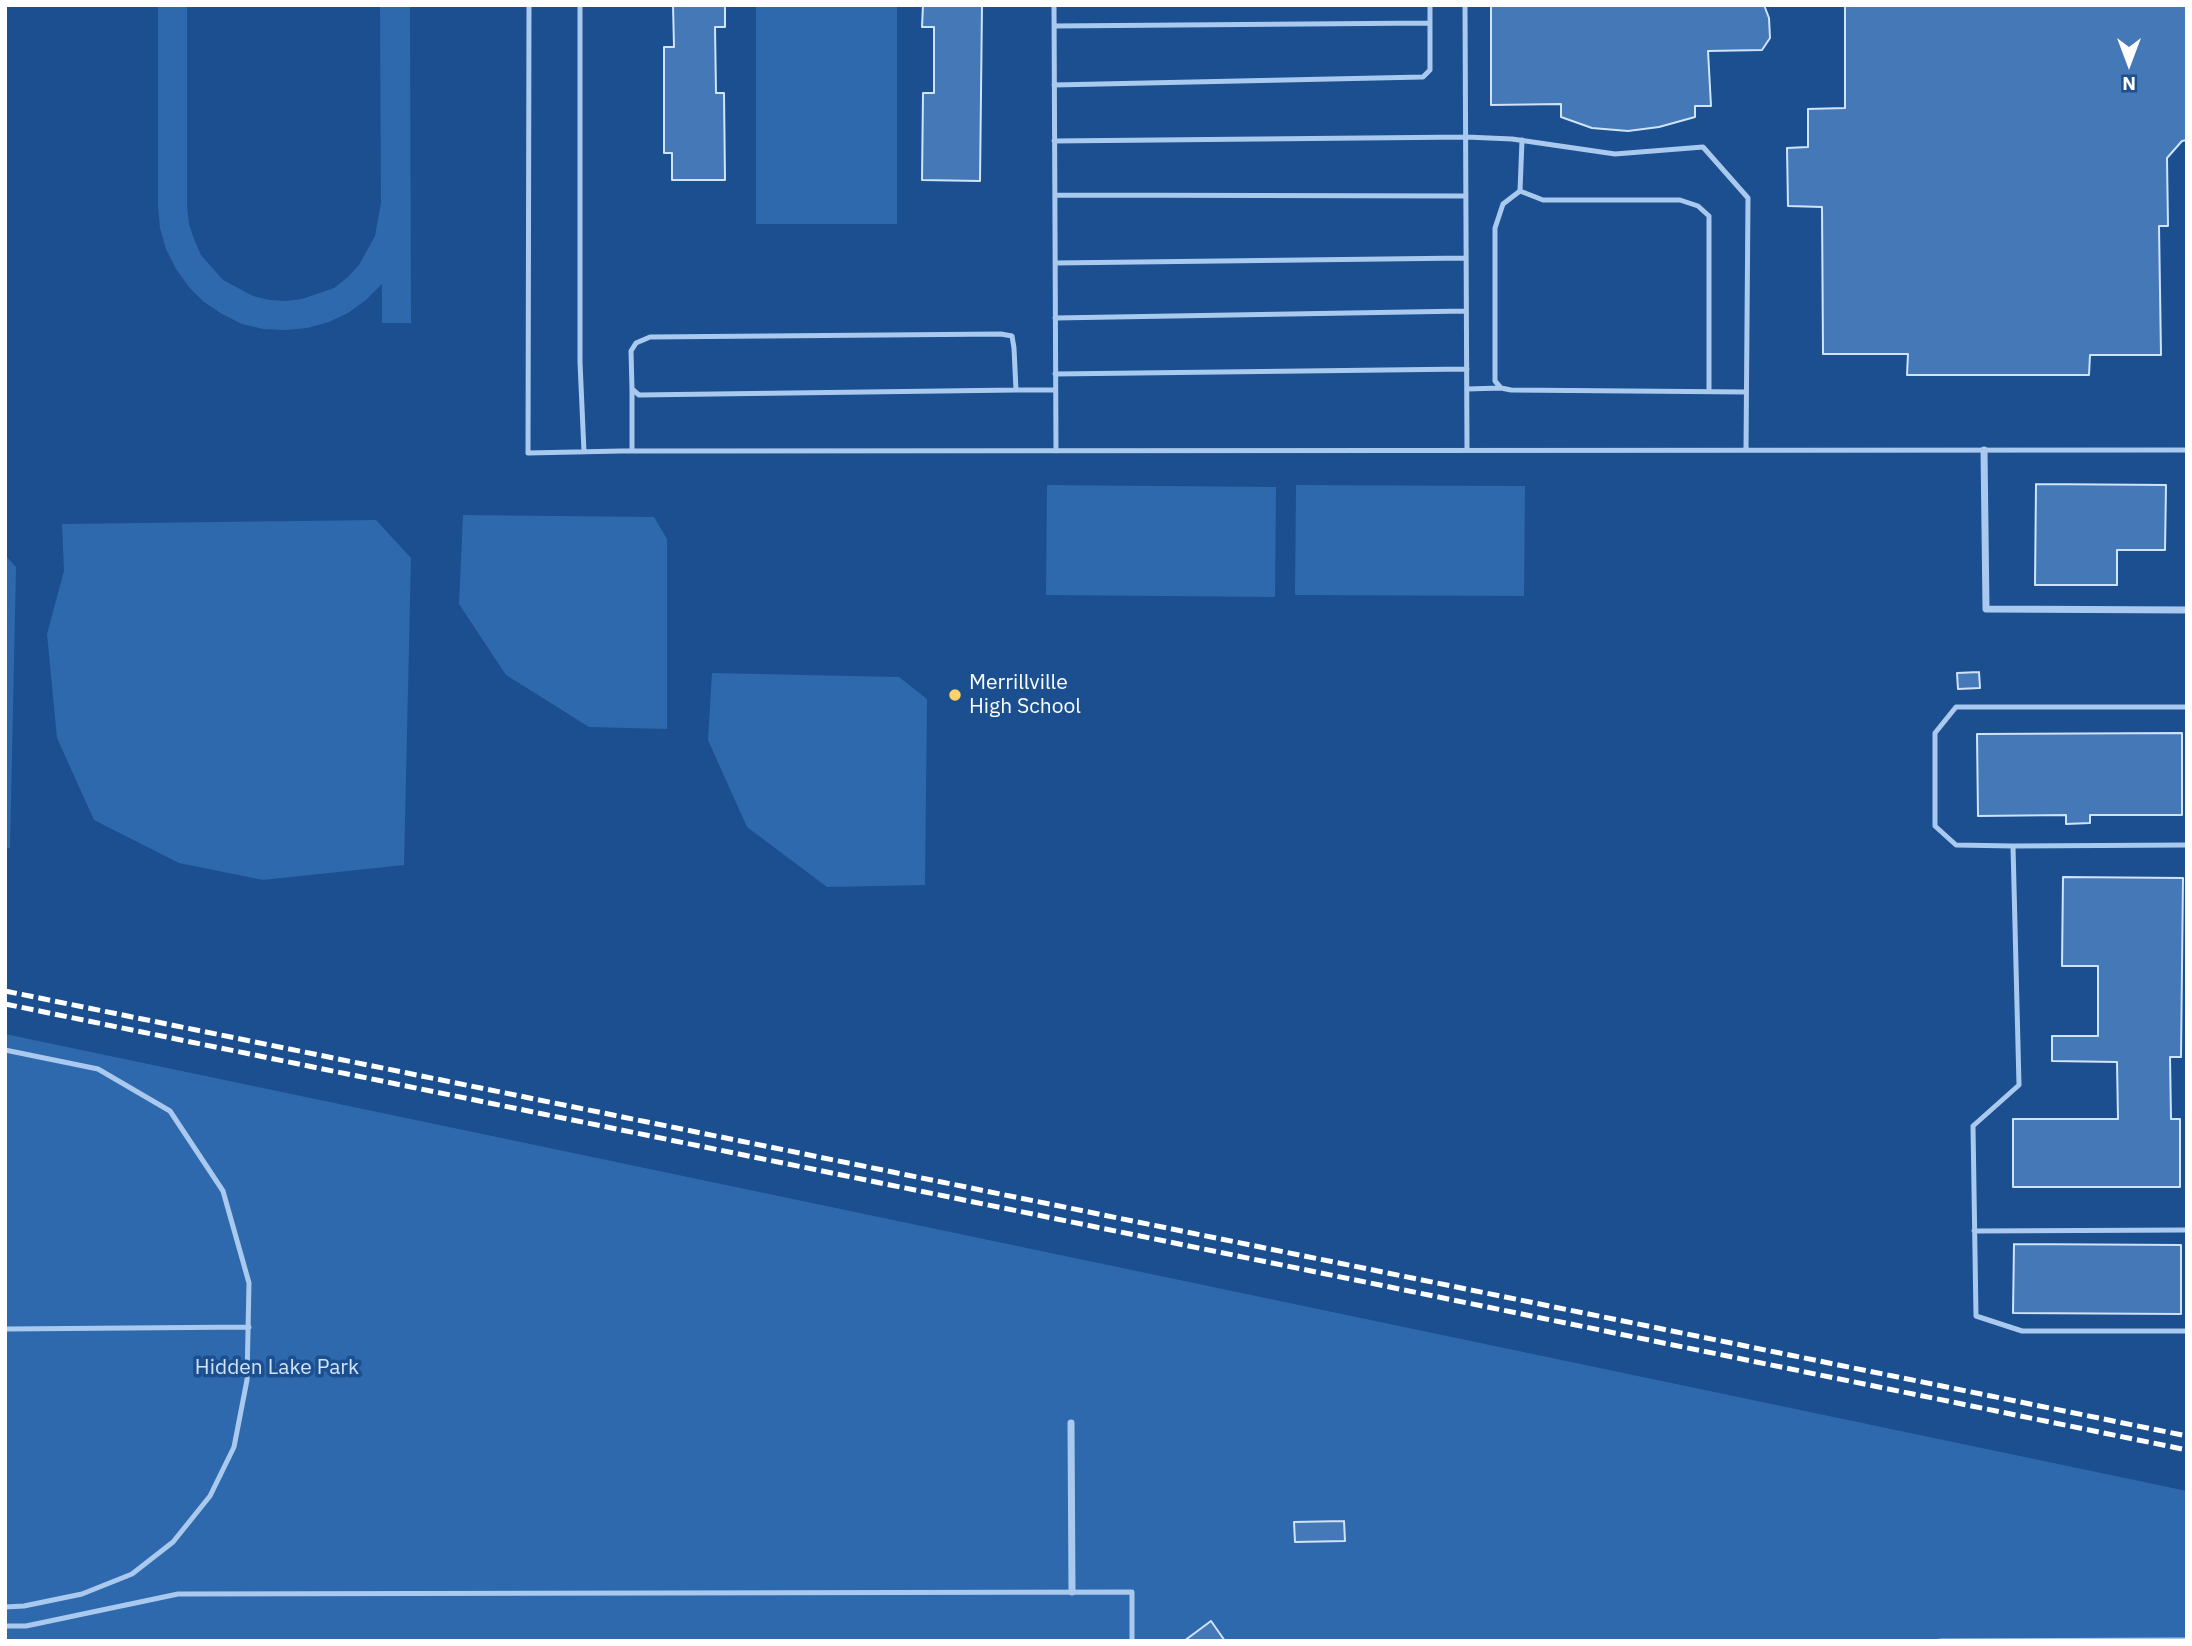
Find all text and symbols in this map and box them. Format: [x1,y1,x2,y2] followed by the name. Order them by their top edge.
[2094,28,2164,98] north arrow
[2122,72,2136,96] text: N
[969,670,1081,720] place label: Merrillville High School
[947,687,963,703] marker: Merrillville High School
[195,1355,359,1381] park label: Hidden Lake Park

